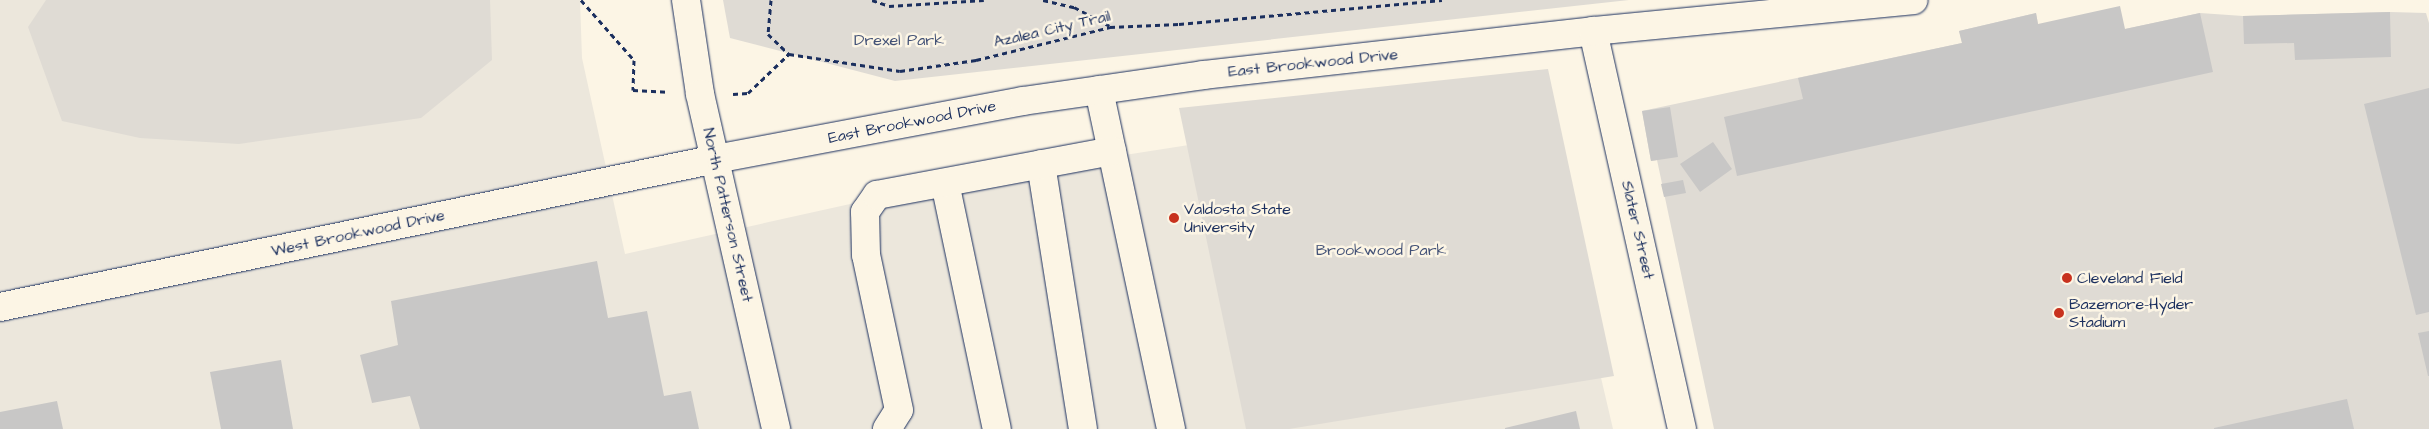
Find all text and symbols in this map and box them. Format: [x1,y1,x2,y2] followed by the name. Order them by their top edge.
[992,6,1112,52] street label: Azalea City Trail
[854,30,944,50] park label: Drexel Park
[1227,45,1399,81] street label: East Brookwood Drive
[826,96,998,148] street label: East Brookwood Drive
[699,126,757,304] street label: North Patterson Street
[1617,179,1659,281] street label: Slater Street
[1184,199,1291,237] place label: Valdosta State University
[270,205,446,261] street label: West Brookwood Drive
[1168,212,1180,224] marker: Valdosta State University
[1316,240,1446,260] park label: Brookwood Park
[2077,268,2183,288] place label: Cleveland Field
[2061,272,2073,284] marker: Cleveland Field
[2069,294,2193,332] place label: Bazemore–Hyder Stadium
[2053,307,2065,319] marker: Bazemore–Hyder Stadium

